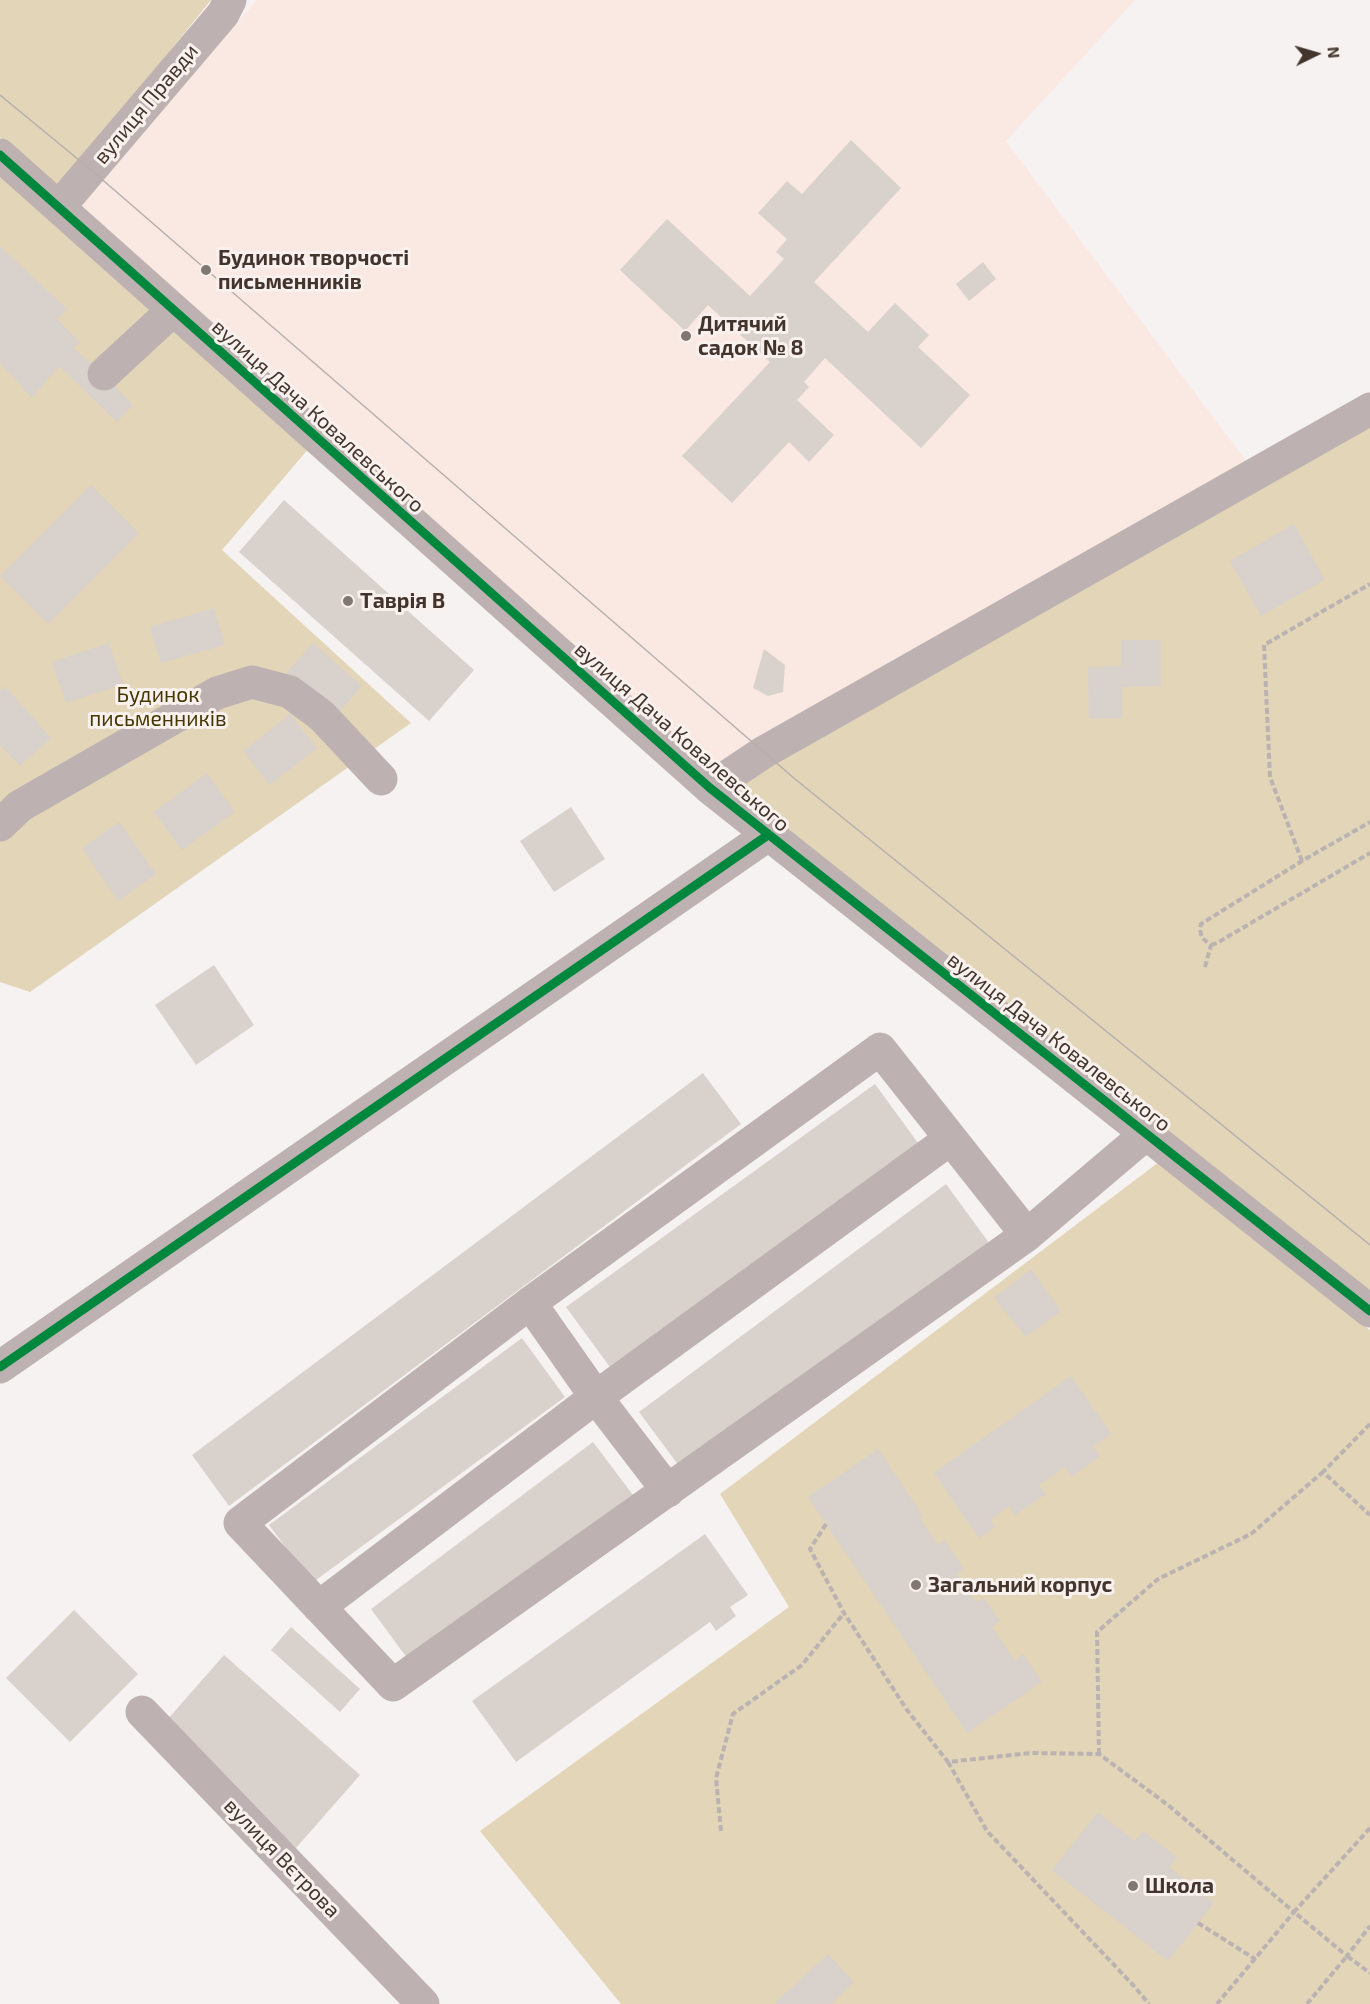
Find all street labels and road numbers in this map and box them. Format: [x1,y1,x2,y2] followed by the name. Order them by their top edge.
[89,39,203,169] street label: вулиця Правди
[207,314,429,518] street label: вулиця Дача Ковалевського
[569,637,795,837] street label: вулиця Дача Ковалевського
[942,947,1176,1137] street label: вулиця Дача Ковалевського
[219,1793,345,1923] street label: вулиця Вєтрова

